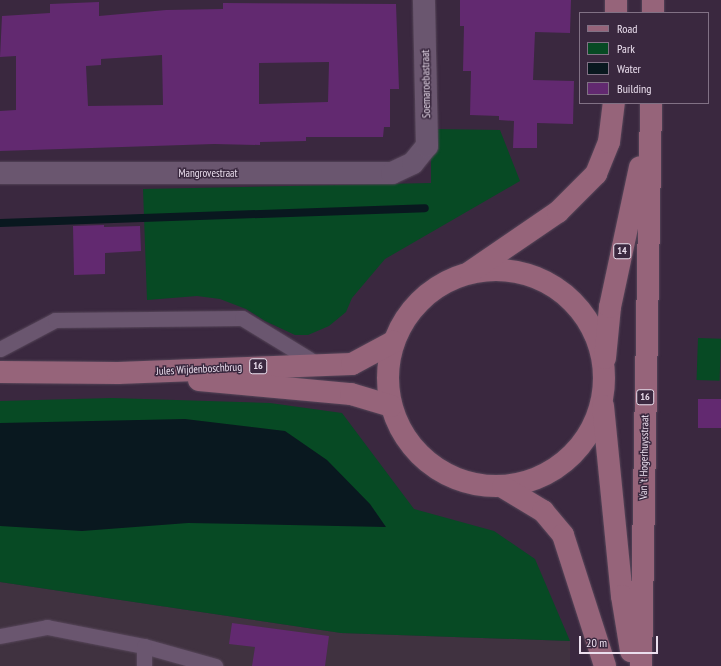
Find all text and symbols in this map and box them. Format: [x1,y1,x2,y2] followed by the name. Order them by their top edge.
[579,12,709,104] legend
[617,21,637,36] text: Road
[617,41,635,56] text: Park
[419,50,433,118] street label: Soemaroebastraat
[617,61,641,76] text: Water
[617,81,652,96] text: Building
[178,166,238,180] street label: Mangrovestraat
[613,243,631,259] road number: 14
[249,358,267,374] road number: 16
[156,360,242,378] street label: Jules Wijdenboschbrug
[636,389,654,405] road number: 16
[637,414,651,500] street label: Van 't Hogerhuysstraat
[581,628,660,654] scale bar
[586,635,607,650] text: 20 m

